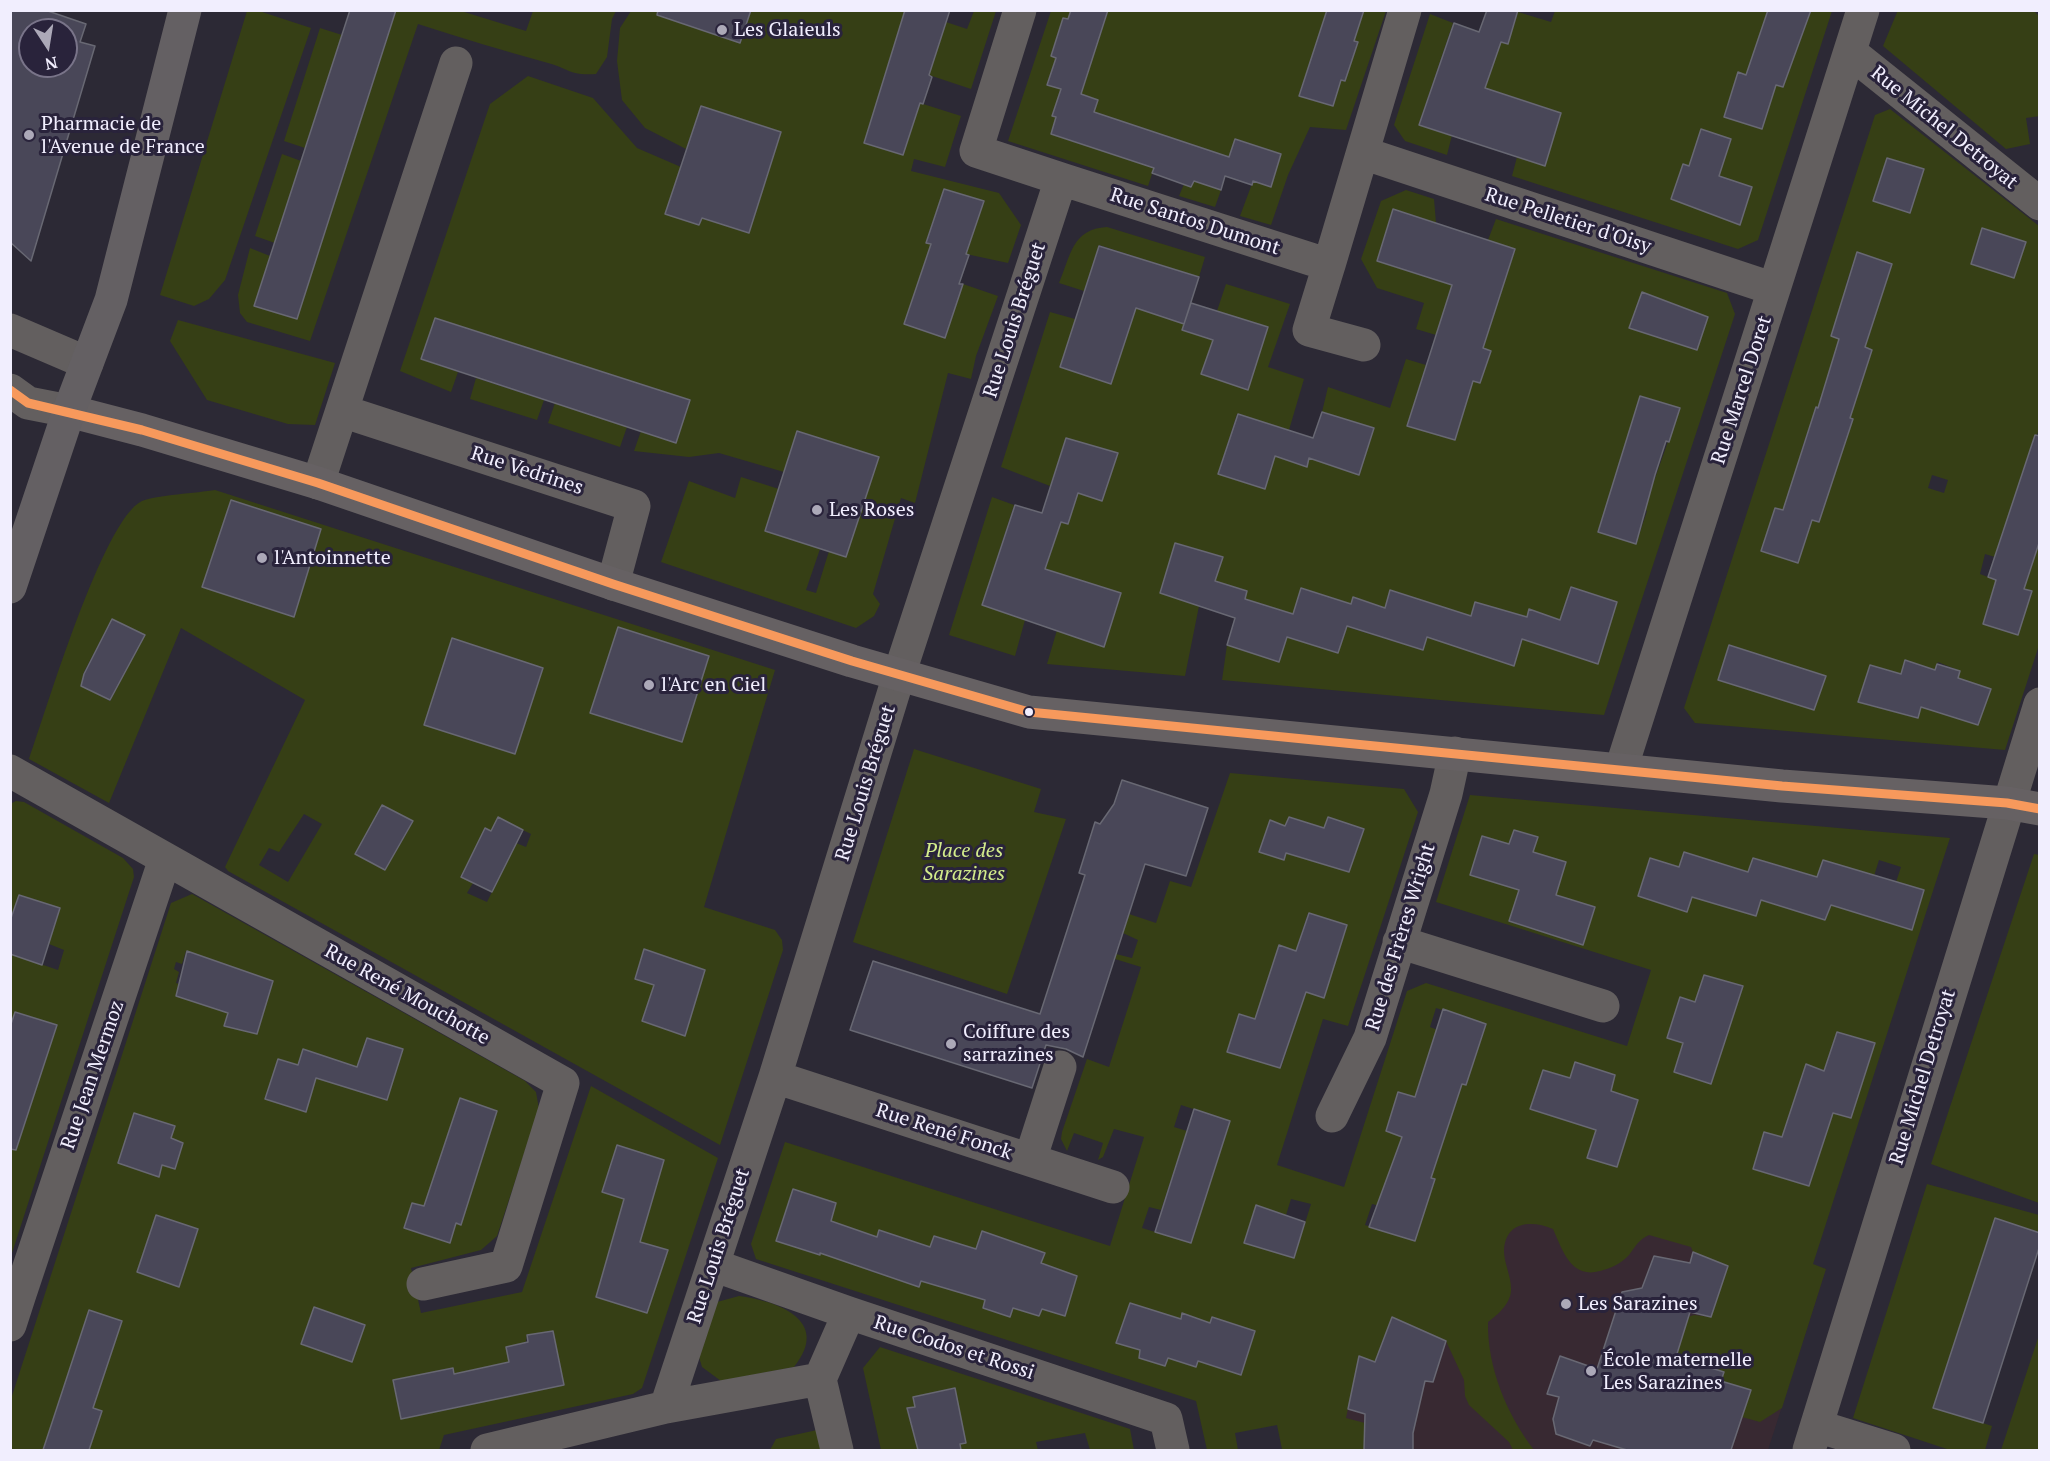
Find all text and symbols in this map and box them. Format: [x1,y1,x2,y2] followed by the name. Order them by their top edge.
[18,18,78,78] north arrow
[734,18,841,42] place label: Les Glaieuls
[715,23,729,37] marker: Les Glaieuls
[43,52,60,76] text: N
[1866,61,2022,195] street label: Rue Michel Detroyat
[41,112,205,159] place label: Pharmacie de l'Avenue de France
[22,128,36,142] marker: Pharmacie de l'Avenue de France
[1107,183,1283,261] street label: Rue Santos Dumont
[1482,183,1654,259] street label: Rue Pelletier d'Oisy
[979,239,1051,401] street label: Rue Louis Bréguet
[1707,313,1777,467] street label: Rue Marcel Doret
[468,442,586,500] street label: Rue Vedrines
[829,498,914,522] place label: Les Roses
[810,503,824,517] marker: Les Roses
[274,546,391,570] place label: l'Antoinnette
[255,551,269,565] marker: l'Antoinnette
[661,673,766,697] place label: l'Arc en Ciel
[642,678,656,692] marker: l'Arc en Ciel
[831,702,901,864] street label: Rue Louis Bréguet
[1023,706,1035,718] unlabelled marker
[923,839,1005,886] park label: Place des Sarazines
[1361,841,1441,1033] street label: Rue des Frères Wright
[320,940,494,1050] street label: Rue René Mouchotte
[1885,986,1961,1168] street label: Rue Michel Detroyat
[56,997,130,1153] street label: Rue Jean Mermoz
[963,1020,1070,1067] place label: Coiffure des sarrazines
[944,1037,958,1051] marker: Coiffure des sarrazines
[873,1099,1015,1165] street label: Rue René Fonck
[683,1165,755,1327] street label: Rue Louis Bréguet
[1578,1292,1698,1316] place label: Les Sarazines
[1559,1297,1573,1311] marker: Les Sarazines
[871,1311,1037,1385] street label: Rue Codos et Rossi
[1603,1348,1752,1395] place label: École maternelle Les Sarazines
[1584,1364,1598,1378] marker: École maternelle Les Sarazines

